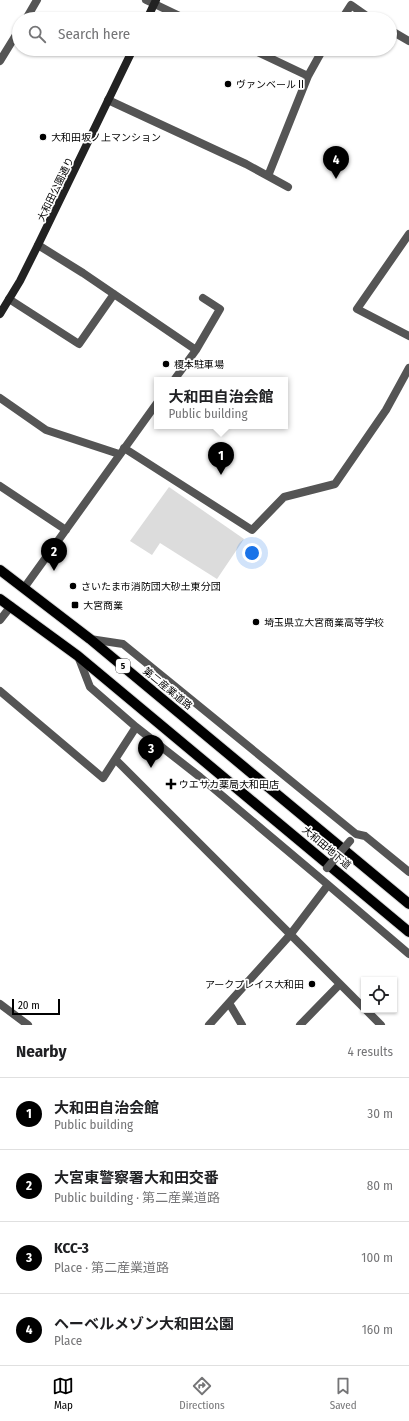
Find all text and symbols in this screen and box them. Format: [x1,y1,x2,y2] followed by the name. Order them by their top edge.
[12,12,397,56] search box
[26,23,48,45] icon: search
[58,25,130,43] text: Search here
[223,79,233,89] marker: ヴァンベールⅡ
[236,79,306,91] place label: ヴァンベールⅡ
[38,132,48,142] marker: 大和田坂ノ上マンション
[51,132,161,144] place label: 大和田坂ノ上マンション
[323,146,349,179] pin: 4
[35,155,77,224] street label: 大和田公園通り
[161,359,171,369] marker: 榎本駐車場
[174,359,224,371] place label: 榎本駐車場
[154,377,288,429] popup
[168,388,274,406] text: 大和田自治会館
[168,406,248,421] text: Public building
[208,442,234,475] pin: 1
[41,538,67,571] pin: 2
[242,543,262,563] your location
[68,581,78,591] marker: さいたま市消防団大砂土東分団
[81,581,221,593] place label: さいたま市消防団大砂土東分団
[70,600,80,610] marker: 大宮商業
[83,600,123,612] place label: 大宮商業
[251,617,261,627] marker: 埼玉県立大宮商業高等学校
[264,617,384,629] place label: 埼玉県立大宮商業高等学校
[116,659,130,673] road number: 5
[140,665,194,712] street label: 第二産業道路
[138,735,164,768] pin: 3
[166,779,176,789] marker: ウエサカ薬局大和田店
[179,779,279,791] place label: ウエサカ薬局大和田店
[300,824,353,872] street label: 大和田地下道
[361,977,397,1013] map controls
[361,977,397,1013] button: locate
[205,979,304,991] place label: アークプレイス大和田
[307,979,317,989] marker: アークプレイス大和田
[12,997,60,1016] scale bar
[18,999,40,1012] text: 20 m
[16,1041,67,1062] text: Nearby
[347,1044,393,1059] text: 4 results
[54,1099,159,1117] text: 大和田自治会館
[26,1106,32,1121] text: 1
[367,1106,393,1121] text: 30 m
[54,1117,133,1132] text: Public building
[54,1169,219,1187] text: 大宮東警察署大和田交番
[26,1178,32,1193] text: 2
[367,1178,393,1193] text: 80 m
[54,1190,220,1205] text: Public building · 第二産業道路
[54,1239,89,1257] text: KCC-3
[26,1250,32,1265] text: 3
[361,1250,393,1265] text: 100 m
[54,1260,169,1275] text: Place · 第二産業道路
[54,1315,234,1333] text: ヘーベルメゾン大和田公園
[26,1322,32,1337] text: 4
[362,1322,393,1337] text: 160 m
[54,1333,82,1348] text: Place
[52,1375,74,1412] tab: Map
[179,1375,225,1412] tab: Directions
[330,1375,357,1412] tab: Saved

